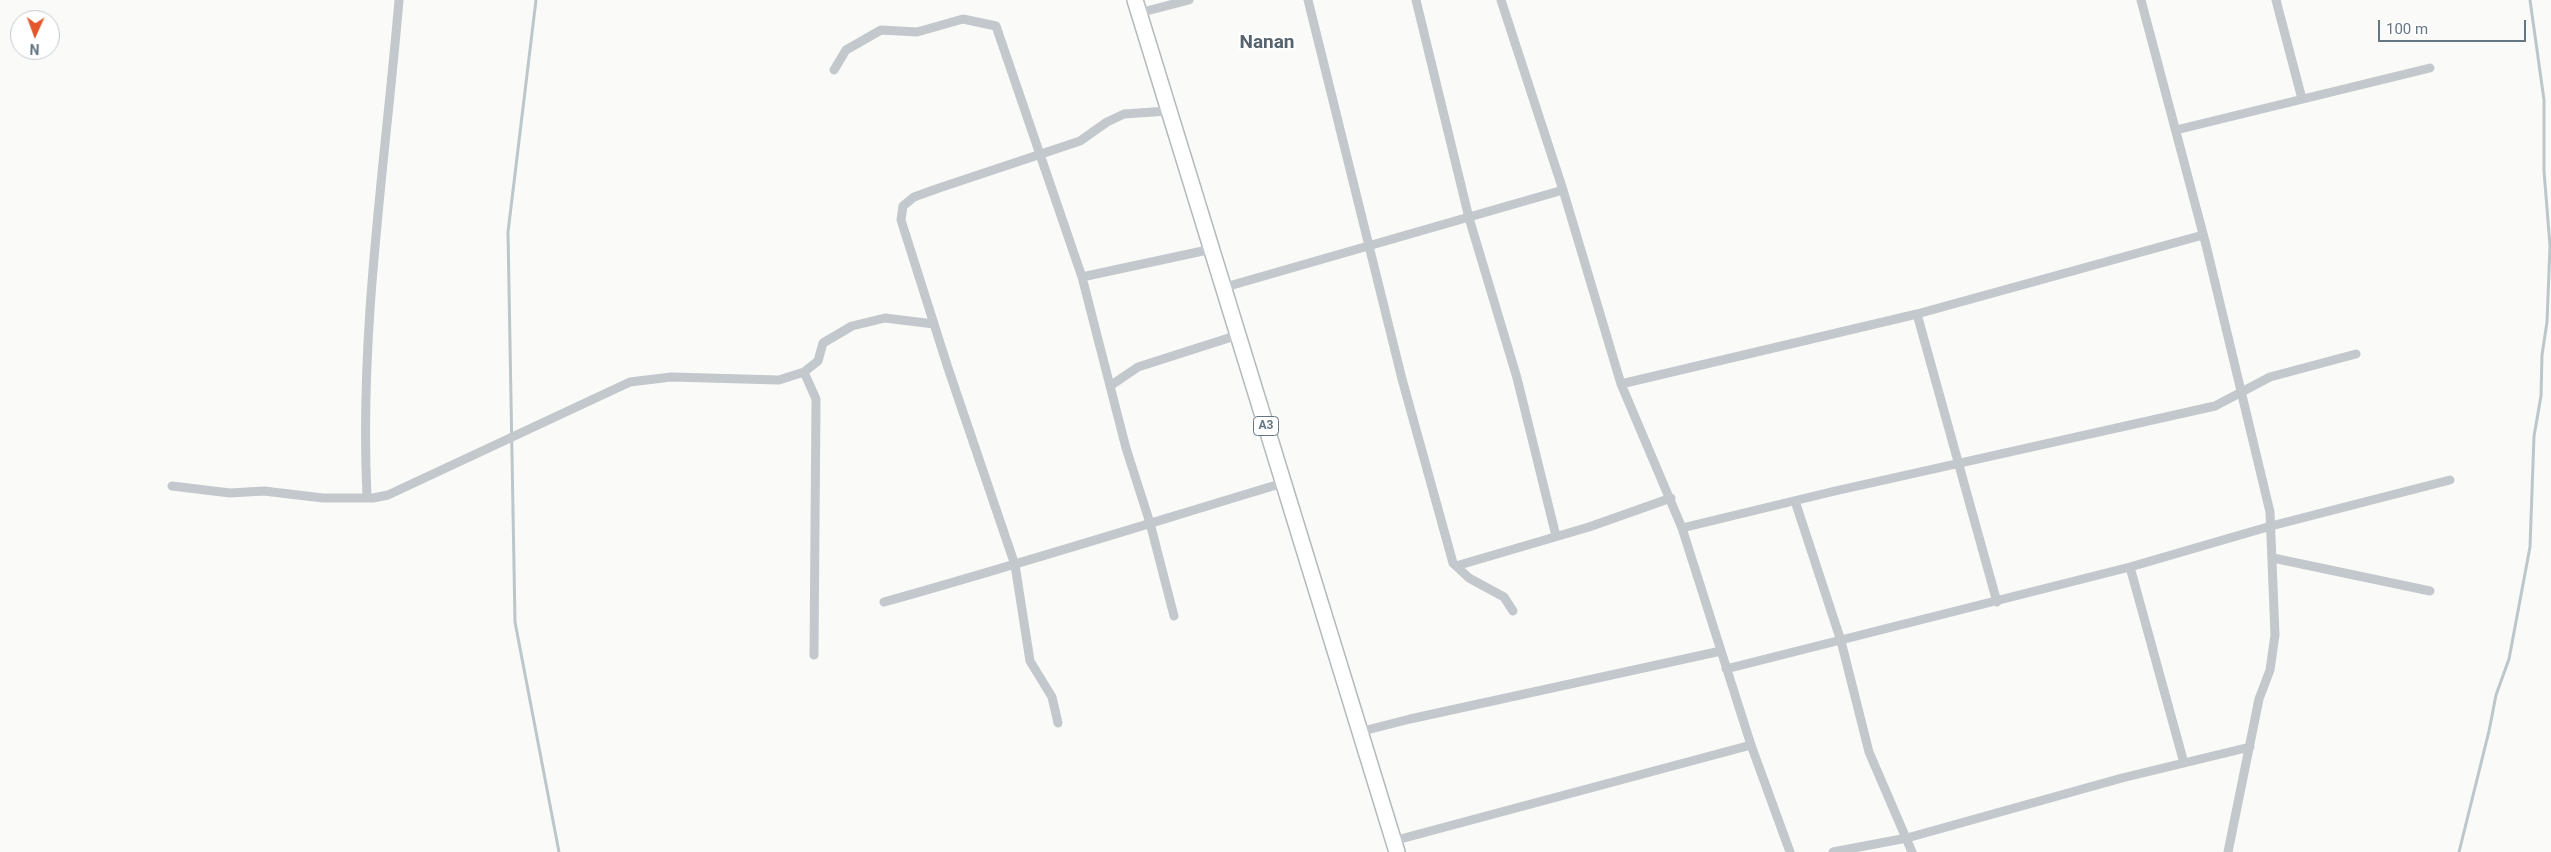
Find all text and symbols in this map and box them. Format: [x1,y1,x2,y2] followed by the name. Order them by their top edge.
[10,10,60,60] north arrow
[2381,10,2528,42] scale bar
[2386,20,2428,38] text: 100 m
[1239,32,1295,54] district label: Nanan
[29,41,40,57] text: N
[1254,416,1278,436] road number: A3

